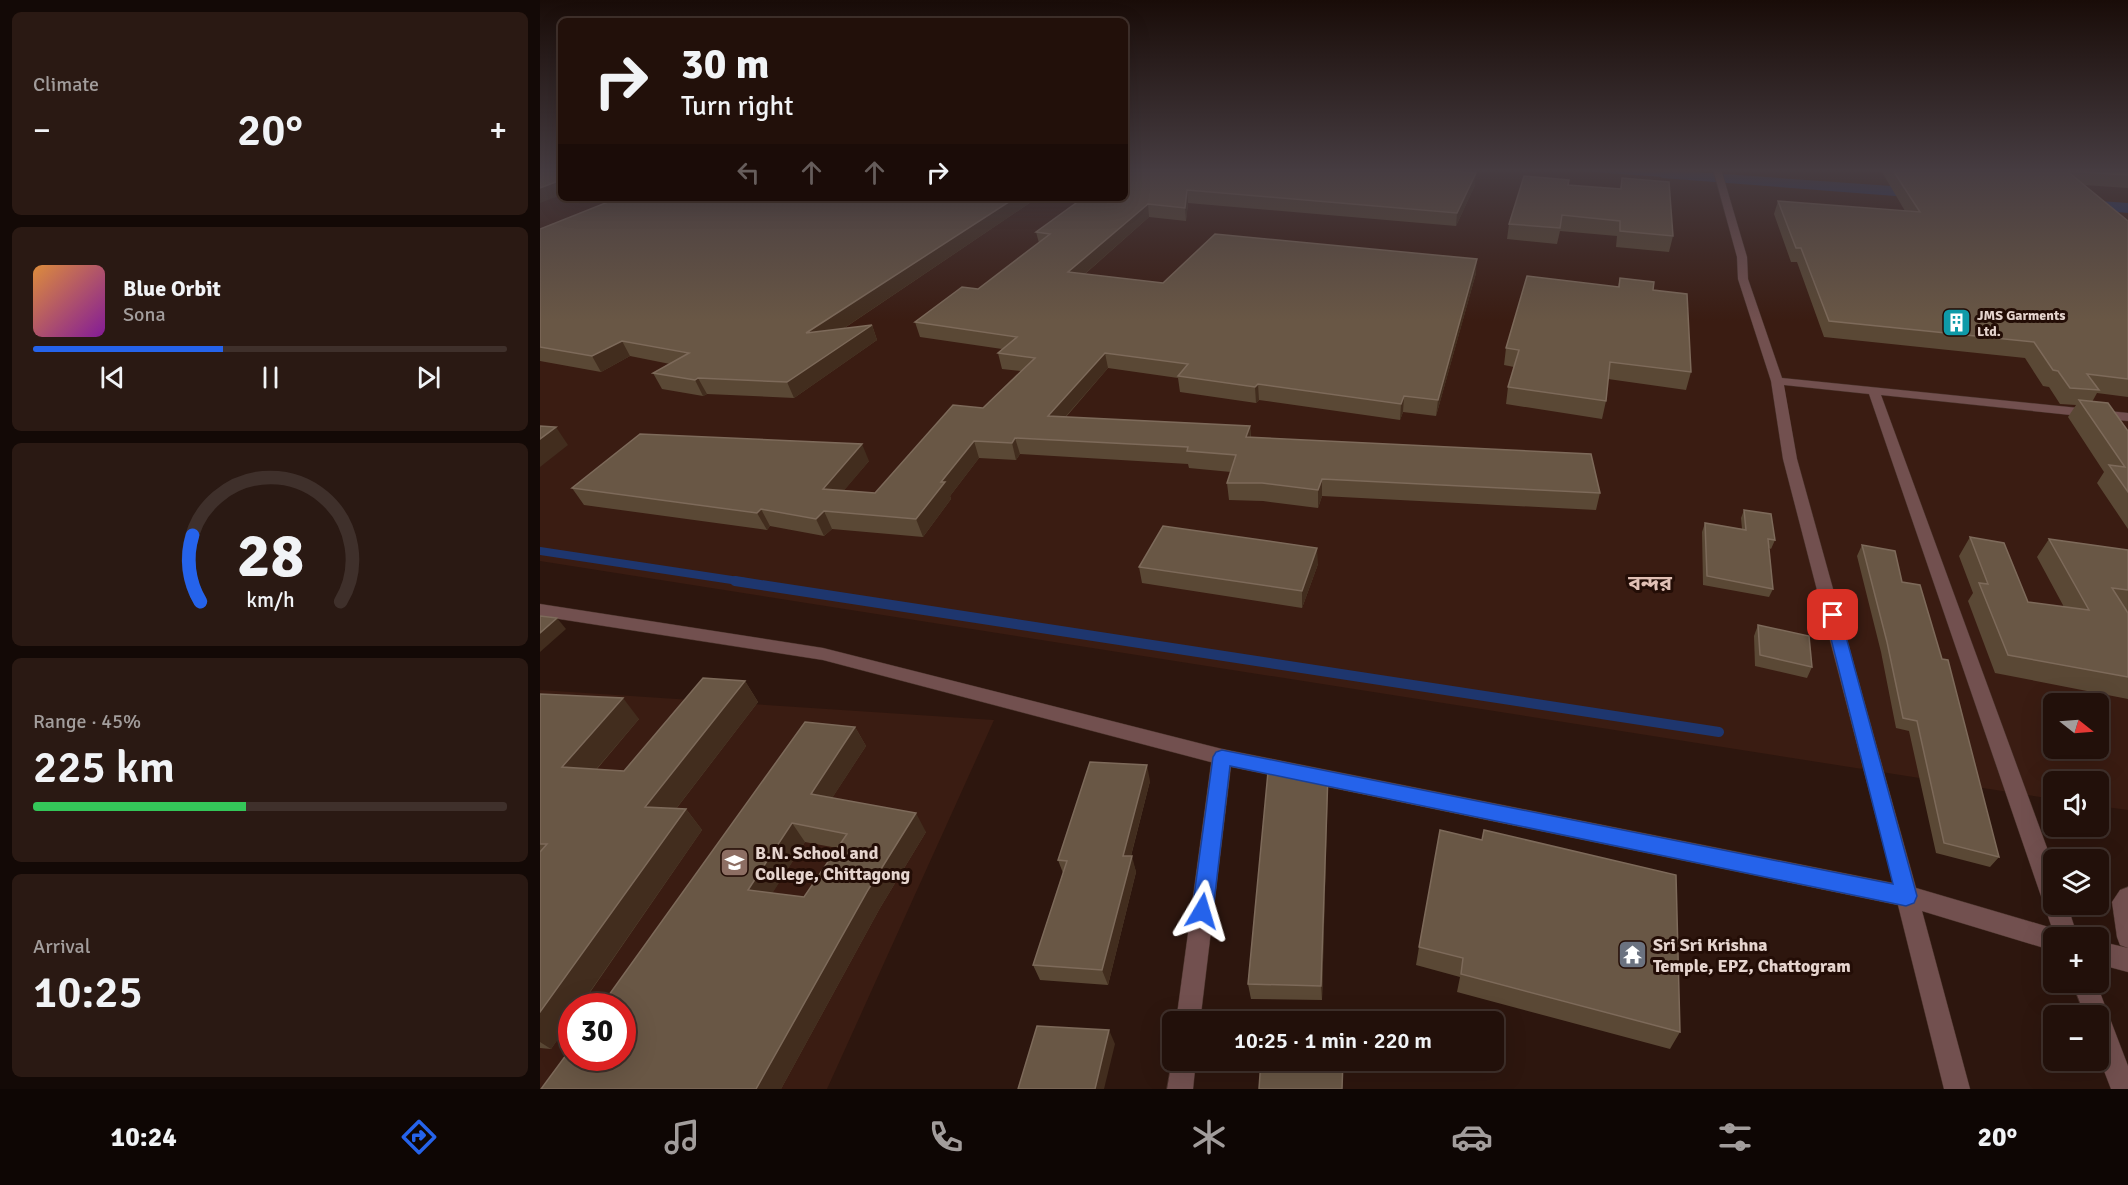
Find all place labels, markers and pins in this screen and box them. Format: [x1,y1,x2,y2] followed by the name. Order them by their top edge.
[1940,307,1972,339] building icon: JMS Garments Ltd.
[1977,307,2065,340] place label: JMS Garments Ltd.
[1807,589,1858,640] pin
[755,842,911,885] place label: B.N. School and College, Chittagong
[718,847,750,879] school or university icon: B.N. School and College, Chittagong
[1653,934,1851,977] place label: Sri Sri Krishna Temple, EPZ, Chattogram
[1616,939,1648,971] temple icon: Sri Sri Krishna Temple, EPZ, Chattogram

